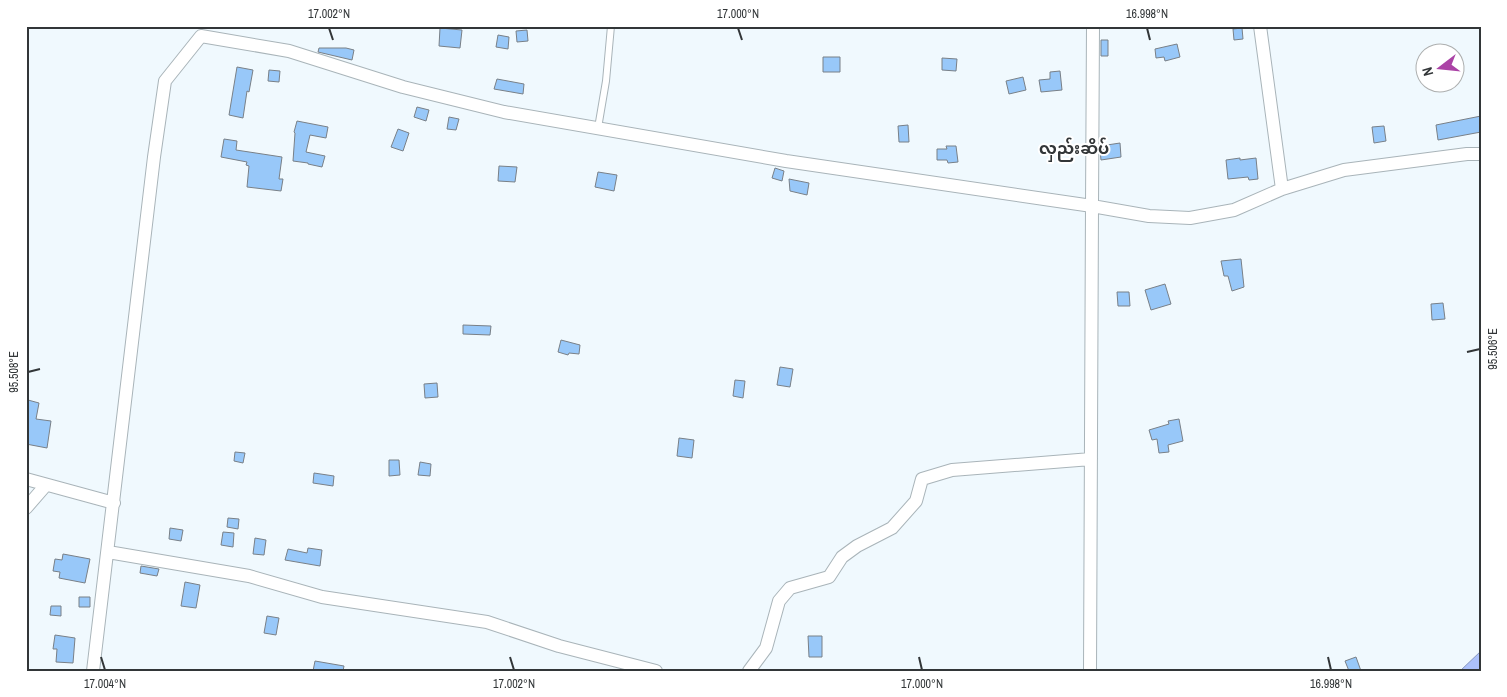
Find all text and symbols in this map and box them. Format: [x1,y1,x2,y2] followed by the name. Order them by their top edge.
[308,6,350,22] text: 17.002°N
[717,6,759,22] text: 17.000°N
[1126,6,1168,22] text: 16.998°N
[1414,42,1464,92] north arrow
[1418,65,1437,78] text: N
[1039,137,1109,162] district label: လှည်းဆိပ်
[1485,328,1501,370] text: 95.506°E
[6,351,22,393] text: 95.508°E
[84,676,126,692] text: 17.004°N
[493,676,535,692] text: 17.002°N
[901,676,943,692] text: 17.000°N
[1310,676,1352,692] text: 16.998°N

